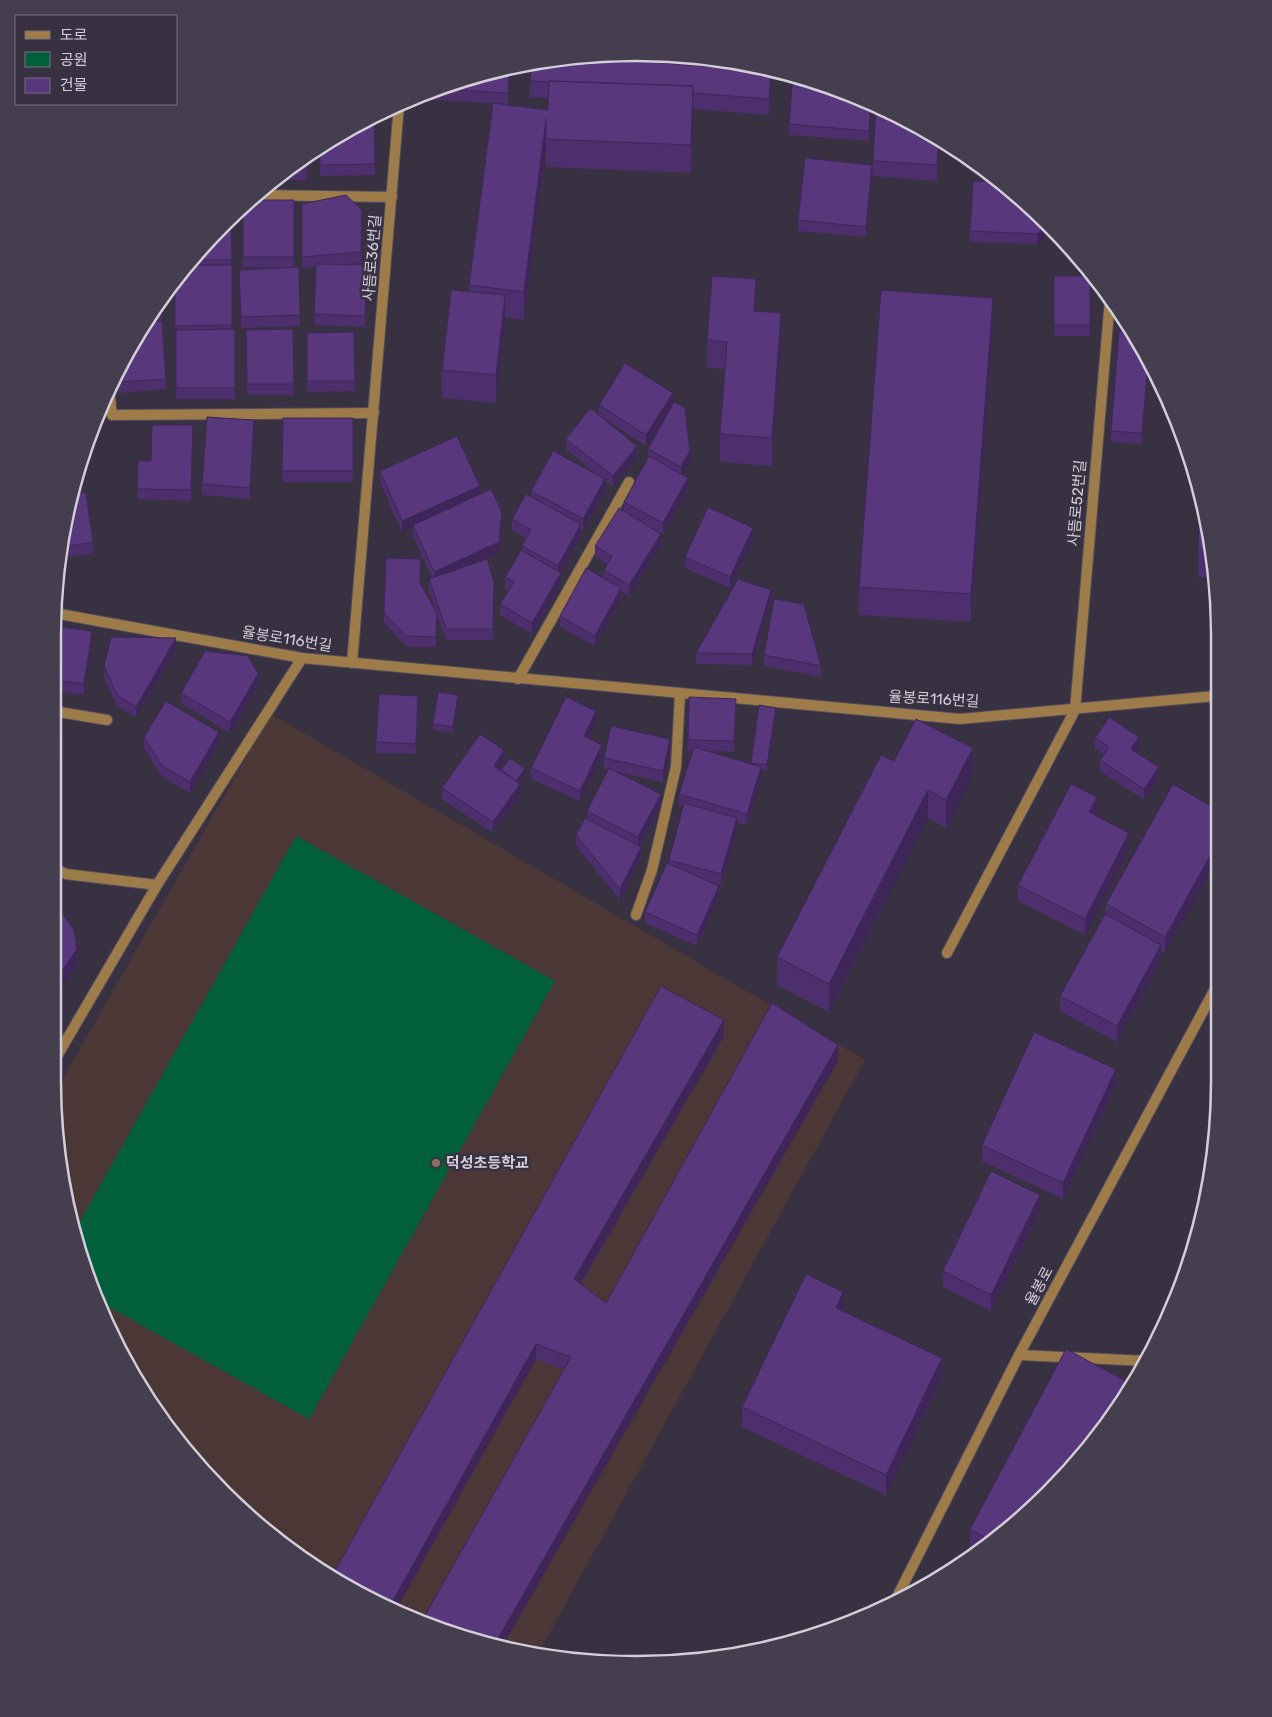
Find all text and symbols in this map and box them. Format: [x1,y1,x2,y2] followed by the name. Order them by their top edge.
[15,15,178,105] legend
[60,26,88,44] text: 도로
[60,51,88,69] text: 공원
[60,76,88,94] text: 건물
[359,214,385,302] street label: 사뜸로36번길
[1064,459,1090,547] street label: 사뜸로52번길
[241,623,333,655] street label: 율봉로116번길
[888,688,980,710] street label: 율봉로116번길
[446,1154,529,1172] place label: 덕성초등학교
[430,1157,442,1169] marker: 덕성초등학교
[1021,1263,1057,1309] street label: 율봉로

